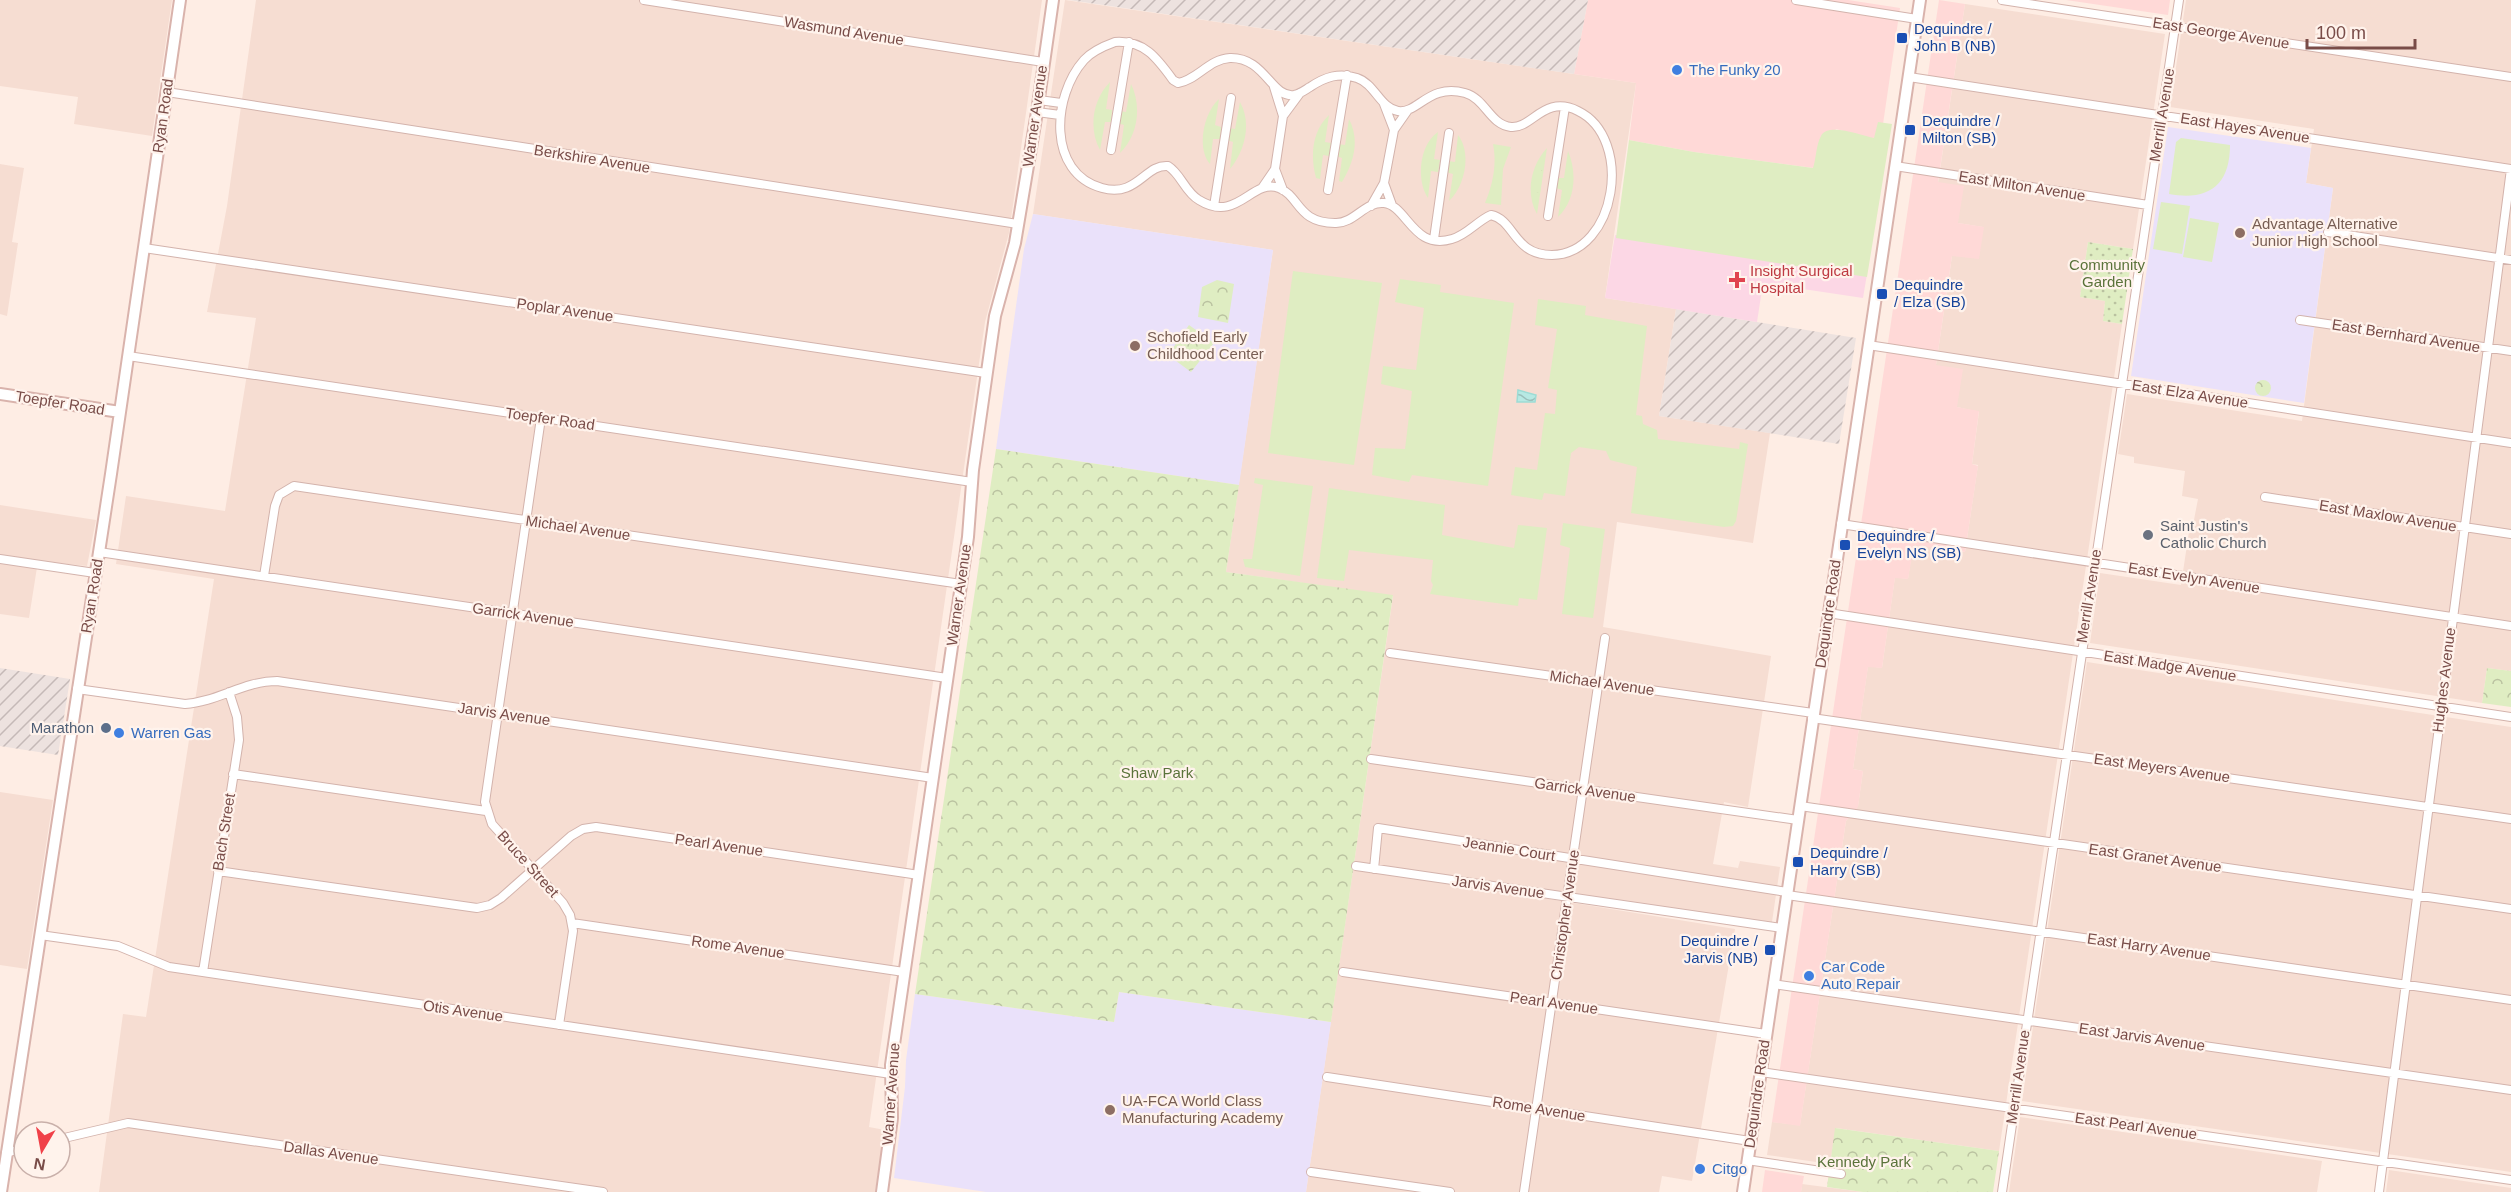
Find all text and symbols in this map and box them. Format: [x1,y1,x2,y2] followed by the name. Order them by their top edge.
[2307,12,2415,50] scale bar
[783,13,905,48] street label: Wasmund Avenue
[2152,13,2291,52] street label: East George Avenue
[1914,20,1996,54] place label: Dequindre / John B (NB)
[2316,23,2366,43] text: 100 m
[1895,31,1909,45] marker: Dequindre / John B (NB)
[1689,61,1781,78] place label: The Funky 20
[1670,63,1684,77] marker: The Funky 20
[1019,64,1050,168] street label: Warner Avenue
[2146,67,2177,163] street label: Merrill Avenue
[149,78,176,154] street label: Ryan Road
[2179,109,2311,146] street label: East Hayes Avenue
[1922,112,2000,146] place label: Dequindre / Milton (SB)
[1903,123,1917,137] marker: Dequindre / Milton (SB)
[533,141,651,176] street label: Berkshire Avenue
[1957,167,2087,204] street label: East Milton Avenue
[2252,215,2398,249] place label: Advantage Alternative Junior High School
[2233,226,2247,240] marker: Advantage Alternative Junior High School
[2069,256,2145,290] park label: Community Garden
[1750,262,1853,296] place label: Insight Surgical Hospital
[1728,271,1746,289] marker: Insight Surgical Hospital
[1894,276,1966,310] place label: Dequindre / Elza (SB)
[1875,287,1889,301] marker: Dequindre / Elza (SB)
[516,294,614,325] street label: Poplar Avenue
[2331,315,2481,356] street label: East Bernhard Avenue
[1147,328,1264,362] place label: Schofield Early Childhood Center
[1128,339,1142,353] marker: Schofield Early Childhood Center
[2131,376,2249,411] street label: East Elza Avenue
[14,387,106,418] street label: Toepfer Road
[504,404,596,433] street label: Toepfer Road
[2318,496,2458,535] street label: East Maxlow Avenue
[525,512,632,543] street label: Michael Avenue
[2160,517,2267,551] place label: Saint Justin's Catholic Church
[1857,527,1961,561] place label: Dequindre / Evelyn NS (SB)
[2141,528,2155,542] marker: Saint Justin's Catholic Church
[1838,538,1852,552] marker: Dequindre / Evelyn NS (SB)
[943,543,974,647] street label: Warner Avenue
[2073,548,2104,644] street label: Merrill Avenue
[77,558,106,634] street label: Ryan Road
[1811,559,1844,669] street label: Dequindre Road
[2127,559,2261,596] street label: East Evelyn Avenue
[471,599,575,630] street label: Garrick Avenue
[2429,626,2458,733] street label: Hughes Avenue
[2103,647,2238,684] street label: East Madge Avenue
[1549,667,1656,698] street label: Michael Avenue
[457,699,551,728] street label: Jarvis Avenue
[31,719,94,736] place label: Marathon
[99,721,113,735] marker: Marathon
[131,724,211,741] place label: Warren Gas
[112,726,126,740] marker: Warren Gas
[2093,750,2231,785] street label: East Meyers Avenue
[1121,764,1194,781] park label: Shaw Park
[1533,774,1637,805] street label: Garrick Avenue
[209,791,238,872] street label: Bach Street
[494,827,563,901] street label: Bruce Street
[674,830,764,859] street label: Pearl Avenue
[1462,833,1557,864] street label: Jeannie Court
[2088,840,2223,875] street label: East Granet Avenue
[1810,844,1888,878] place label: Dequindre / Harry (SB)
[1547,849,1582,981] street label: Christopher Avenue
[1791,855,1805,869] marker: Dequindre / Harry (SB)
[1451,872,1545,901] street label: Jarvis Avenue
[2086,929,2212,964] street label: East Harry Avenue
[690,932,786,961] street label: Rome Avenue
[1680,932,1759,966] place label: Dequindre / Jarvis (NB)
[1763,943,1777,957] marker: Dequindre / Jarvis (NB)
[1821,958,1900,992] place label: Car Code Auto Repair
[1802,969,1816,983] marker: Car Code Auto Repair
[1509,988,1599,1017] street label: Pearl Avenue
[422,996,504,1025] street label: Otis Avenue
[2078,1019,2206,1054] street label: East Jarvis Avenue
[2002,1029,2033,1125] street label: Merrill Avenue
[1740,1039,1773,1149] street label: Dequindre Road
[878,1042,903,1146] street label: Warner Avenue
[1122,1092,1283,1126] place label: UA-FCA World Class Manufacturing Academy
[1491,1093,1587,1124] street label: Rome Avenue
[1103,1103,1117,1117] marker: UA-FCA World Class Manufacturing Academy
[2074,1109,2198,1142] street label: East Pearl Avenue
[12,1120,72,1180] north arrow
[283,1137,380,1168] street label: Dallas Avenue
[1817,1153,1912,1170] park label: Kennedy Park
[32,1155,47,1174] text: N
[1712,1160,1747,1177] place label: Citgo
[1693,1162,1707,1176] marker: Citgo

